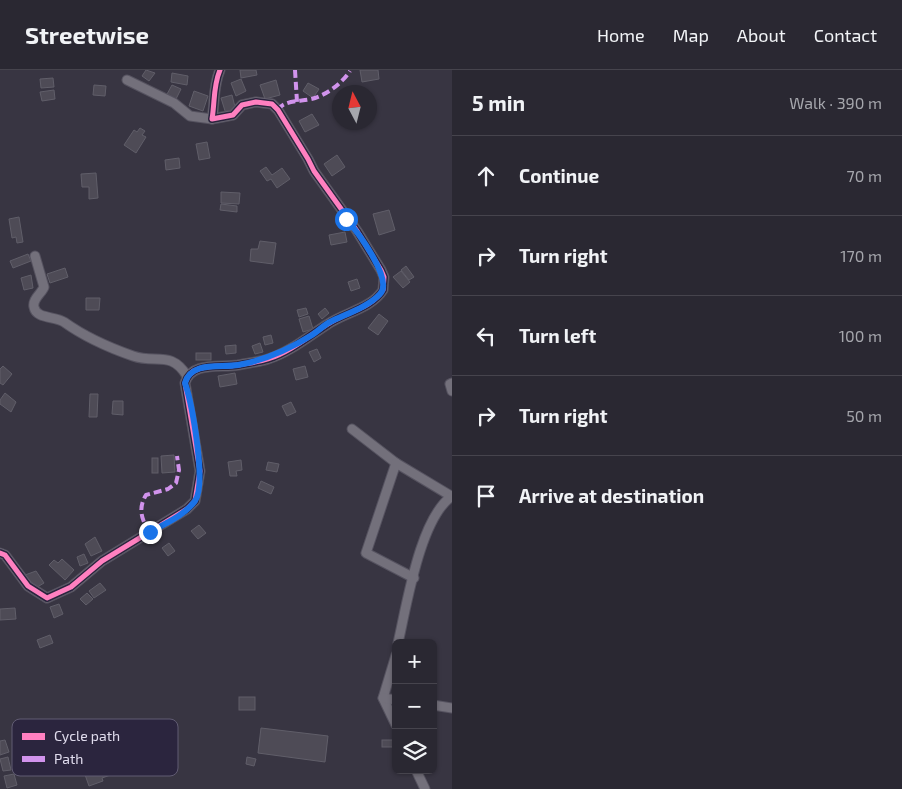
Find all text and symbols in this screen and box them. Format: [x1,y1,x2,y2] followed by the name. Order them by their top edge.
[25,20,149,49] text: Streetwise
[597,24,645,46] text: Home
[673,24,709,46] text: Map
[737,24,786,46] text: About
[814,24,877,46] text: Contact
[332,85,377,130] north arrow
[472,90,525,115] text: 5 min
[789,93,882,112] text: Walk · 390 m
[472,162,500,190] icon: ahead
[519,164,599,187] text: Continue
[847,166,882,185] text: 70 m
[335,208,358,231] route start
[472,242,500,270] icon: right
[519,244,607,267] text: Turn right
[840,246,882,265] text: 170 m
[472,322,500,350] icon: left
[519,324,596,347] text: Turn left
[839,326,882,345] text: 100 m
[472,402,500,430] icon: right
[519,404,607,427] text: Turn right
[846,406,882,425] text: 50 m
[472,482,500,510] icon: arrive
[519,484,704,507] text: Arrive at destination
[139,521,162,544] route end
[392,639,437,774] map controls
[392,639,437,684] button: +
[392,684,437,729] button: −
[12,719,178,776] legend
[54,727,120,744] text: Cycle path
[392,729,437,774] button: layers
[54,750,83,767] text: Path

